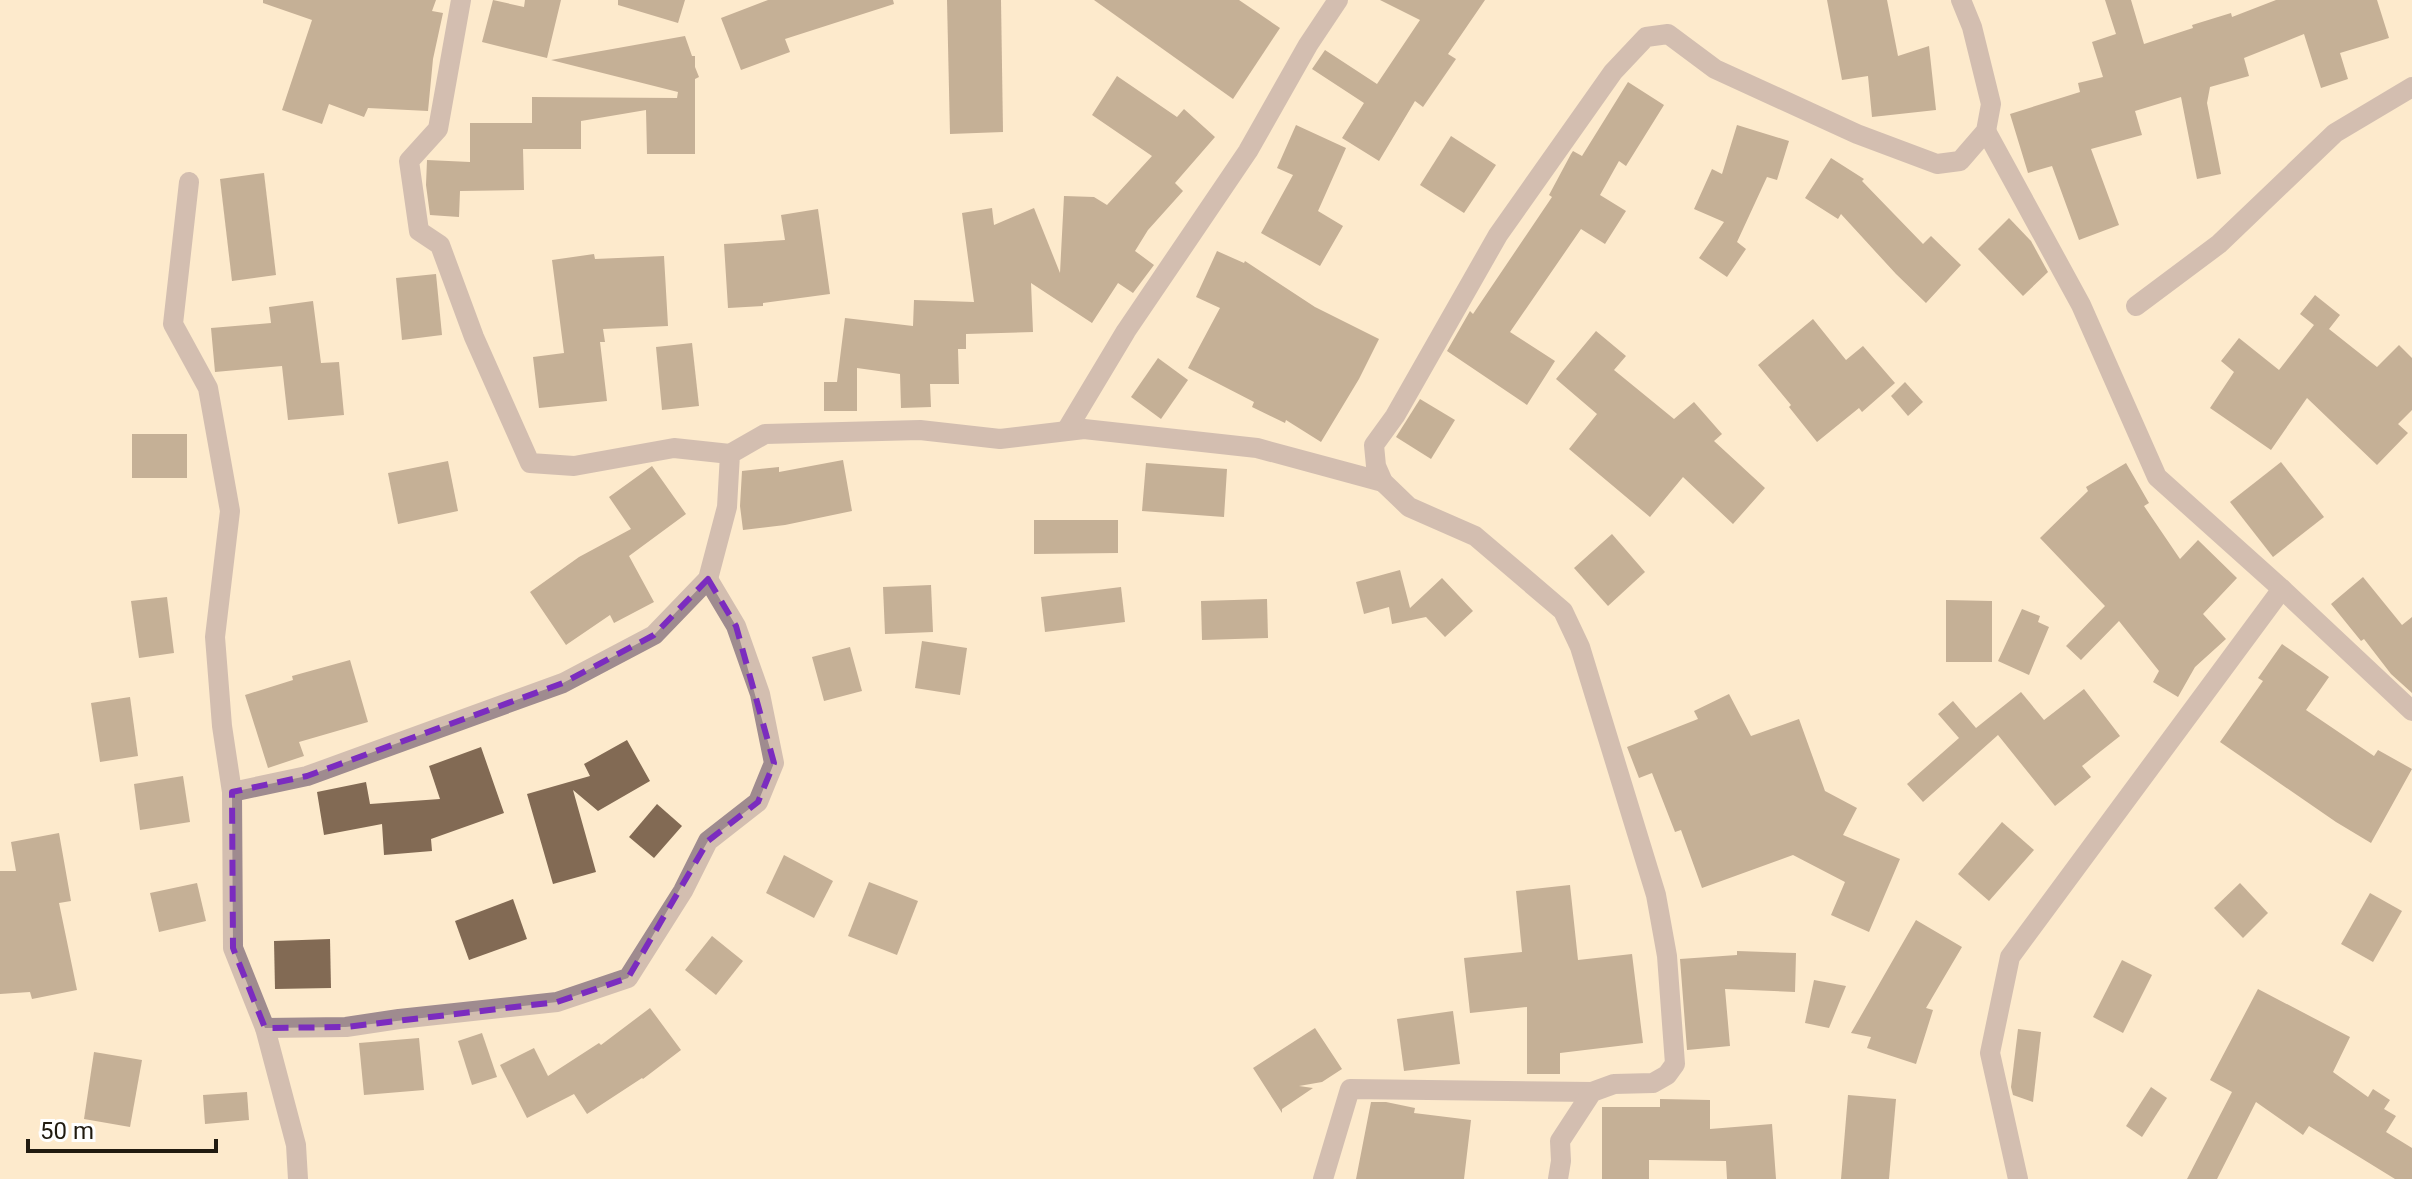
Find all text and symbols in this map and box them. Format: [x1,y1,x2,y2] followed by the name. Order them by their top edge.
[28,1103,216,1153] scale bar
[40,1117,94,1145] text: 50 m

